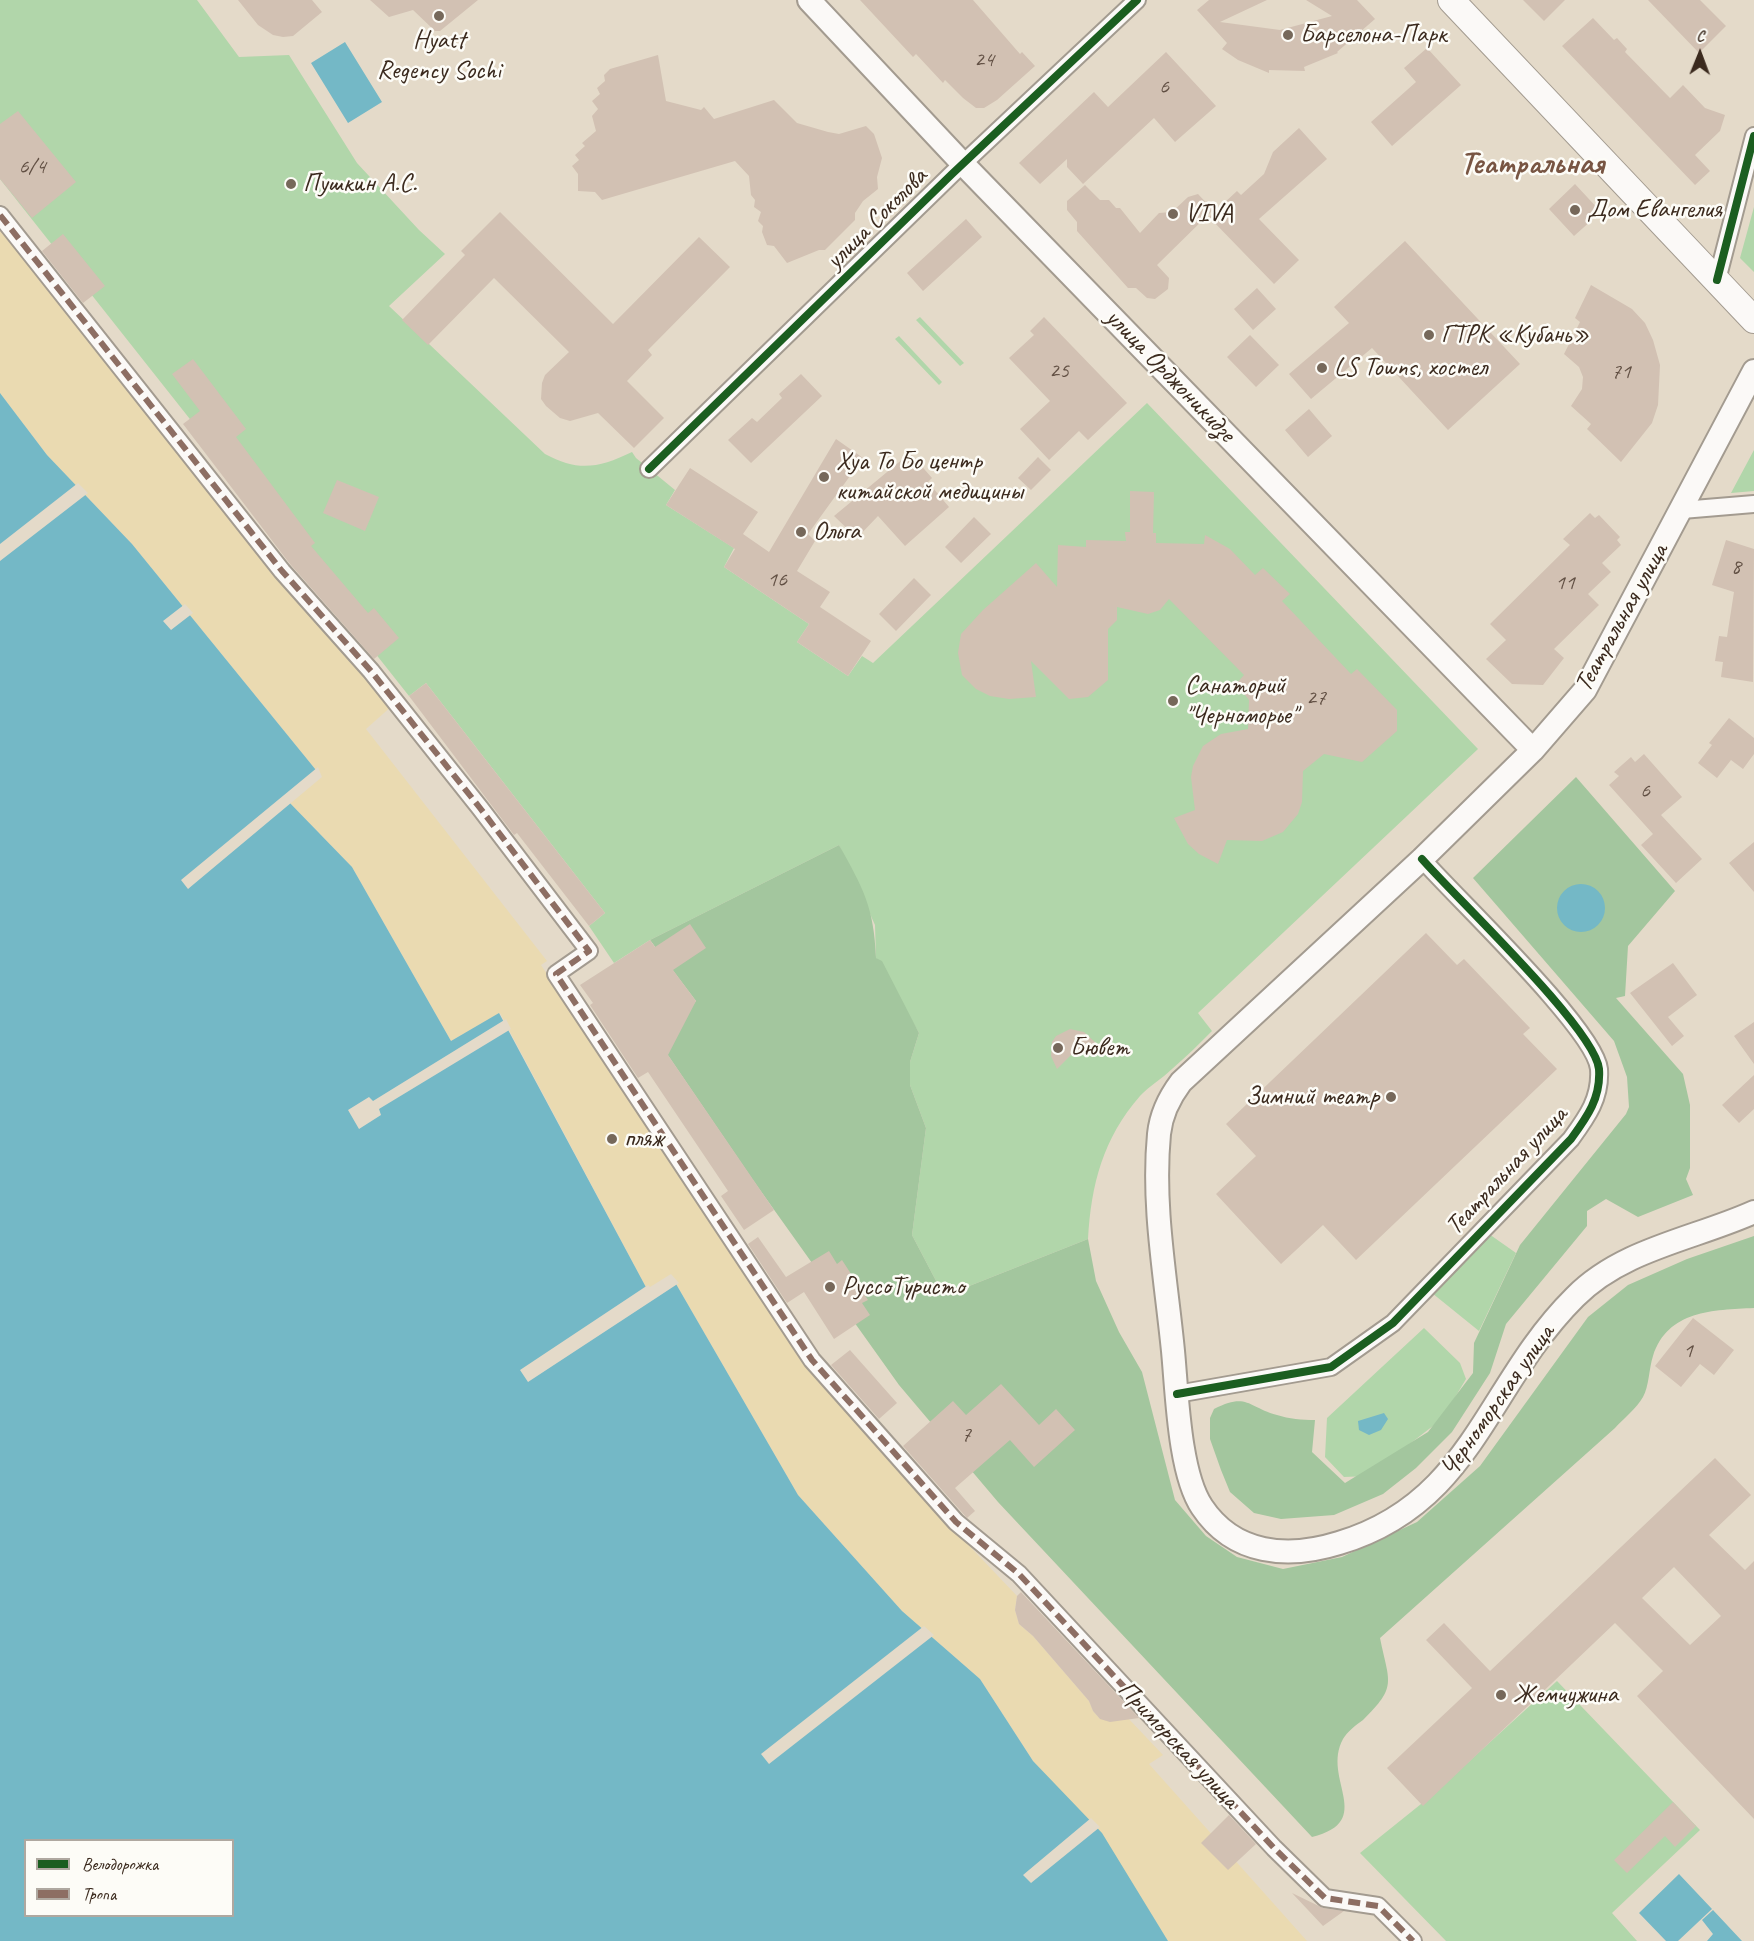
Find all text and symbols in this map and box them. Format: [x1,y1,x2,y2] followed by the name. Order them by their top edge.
[432,9,446,23] marker: Hyatt Regency Sochi
[1300,19,1446,51] place label: Барселона-Парк
[1670,24,1730,84] north arrow
[377,25,501,86] place label: Hyatt Regency Sochi
[1696,26,1704,46] text: С
[1281,28,1295,42] marker: Барселона-Парк
[974,47,994,73] house number: 24
[1159,74,1169,100] house number: 6
[1460,146,1604,184] district label: Театральная
[18,154,46,180] house number: 6/4
[820,162,934,276] street label: улица Соколова
[303,168,417,200] place label: Пушкин А.С.
[284,177,298,191] marker: Пушкин А.С.
[1587,194,1722,226] place label: Дом Евангелия
[1185,198,1233,230] place label: VIVA
[1568,203,1582,217] marker: Дом Евангелия
[1166,207,1180,221] marker: VIVA
[1099,303,1241,449] street label: улица Орджоникидзе
[1441,319,1589,351] place label: ГТРК «Кубань»
[1422,328,1436,342] marker: ГТРК «Кубань»
[1334,352,1487,384] place label: LS Towns, хостел
[1049,358,1069,384] house number: 25
[1611,359,1631,385] house number: 71
[1315,361,1329,375] marker: LS Towns, хостел
[836,446,1023,508] place label: Хуа То Бо центр китайской медицины
[817,470,831,484] marker: Хуа То Бо центр китайской медицины
[813,516,860,548] place label: Ольга
[794,525,808,539] marker: Ольга
[1568,538,1676,698] street label: Театральная улица
[1731,554,1741,580] house number: 8
[767,567,787,593] house number: 16
[1555,570,1575,596] house number: 11
[1185,670,1297,732] place label: Санаторий "Черноморье"
[1306,685,1326,711] house number: 27
[1166,694,1180,708] marker: Санаторий "Черноморье"
[1640,778,1650,804] house number: 6
[1070,1032,1129,1064] place label: Бювет
[1051,1041,1065,1055] marker: Бювет
[1245,1081,1379,1113] place label: Зимний театр
[1384,1090,1398,1104] marker: Зимний театр
[1439,1100,1575,1242] street label: Театральная улица
[624,1123,663,1155] place label: пляж
[605,1132,619,1146] marker: пляж
[842,1271,964,1303] place label: РуссоТуристо
[823,1280,837,1294] marker: РуссоТуристо
[1434,1319,1562,1483] street label: Черноморская улица
[1683,1338,1693,1364] house number: 1
[961,1422,971,1448] house number: 7
[1111,1674,1245,1816] street label: Приморская улица
[1513,1679,1618,1711] place label: Жемчужина
[1494,1688,1508,1702] marker: Жемчужина
[24,1839,234,1917] legend
[82,1853,158,1875] text: Велодорожка
[82,1883,116,1905] text: Тропа

